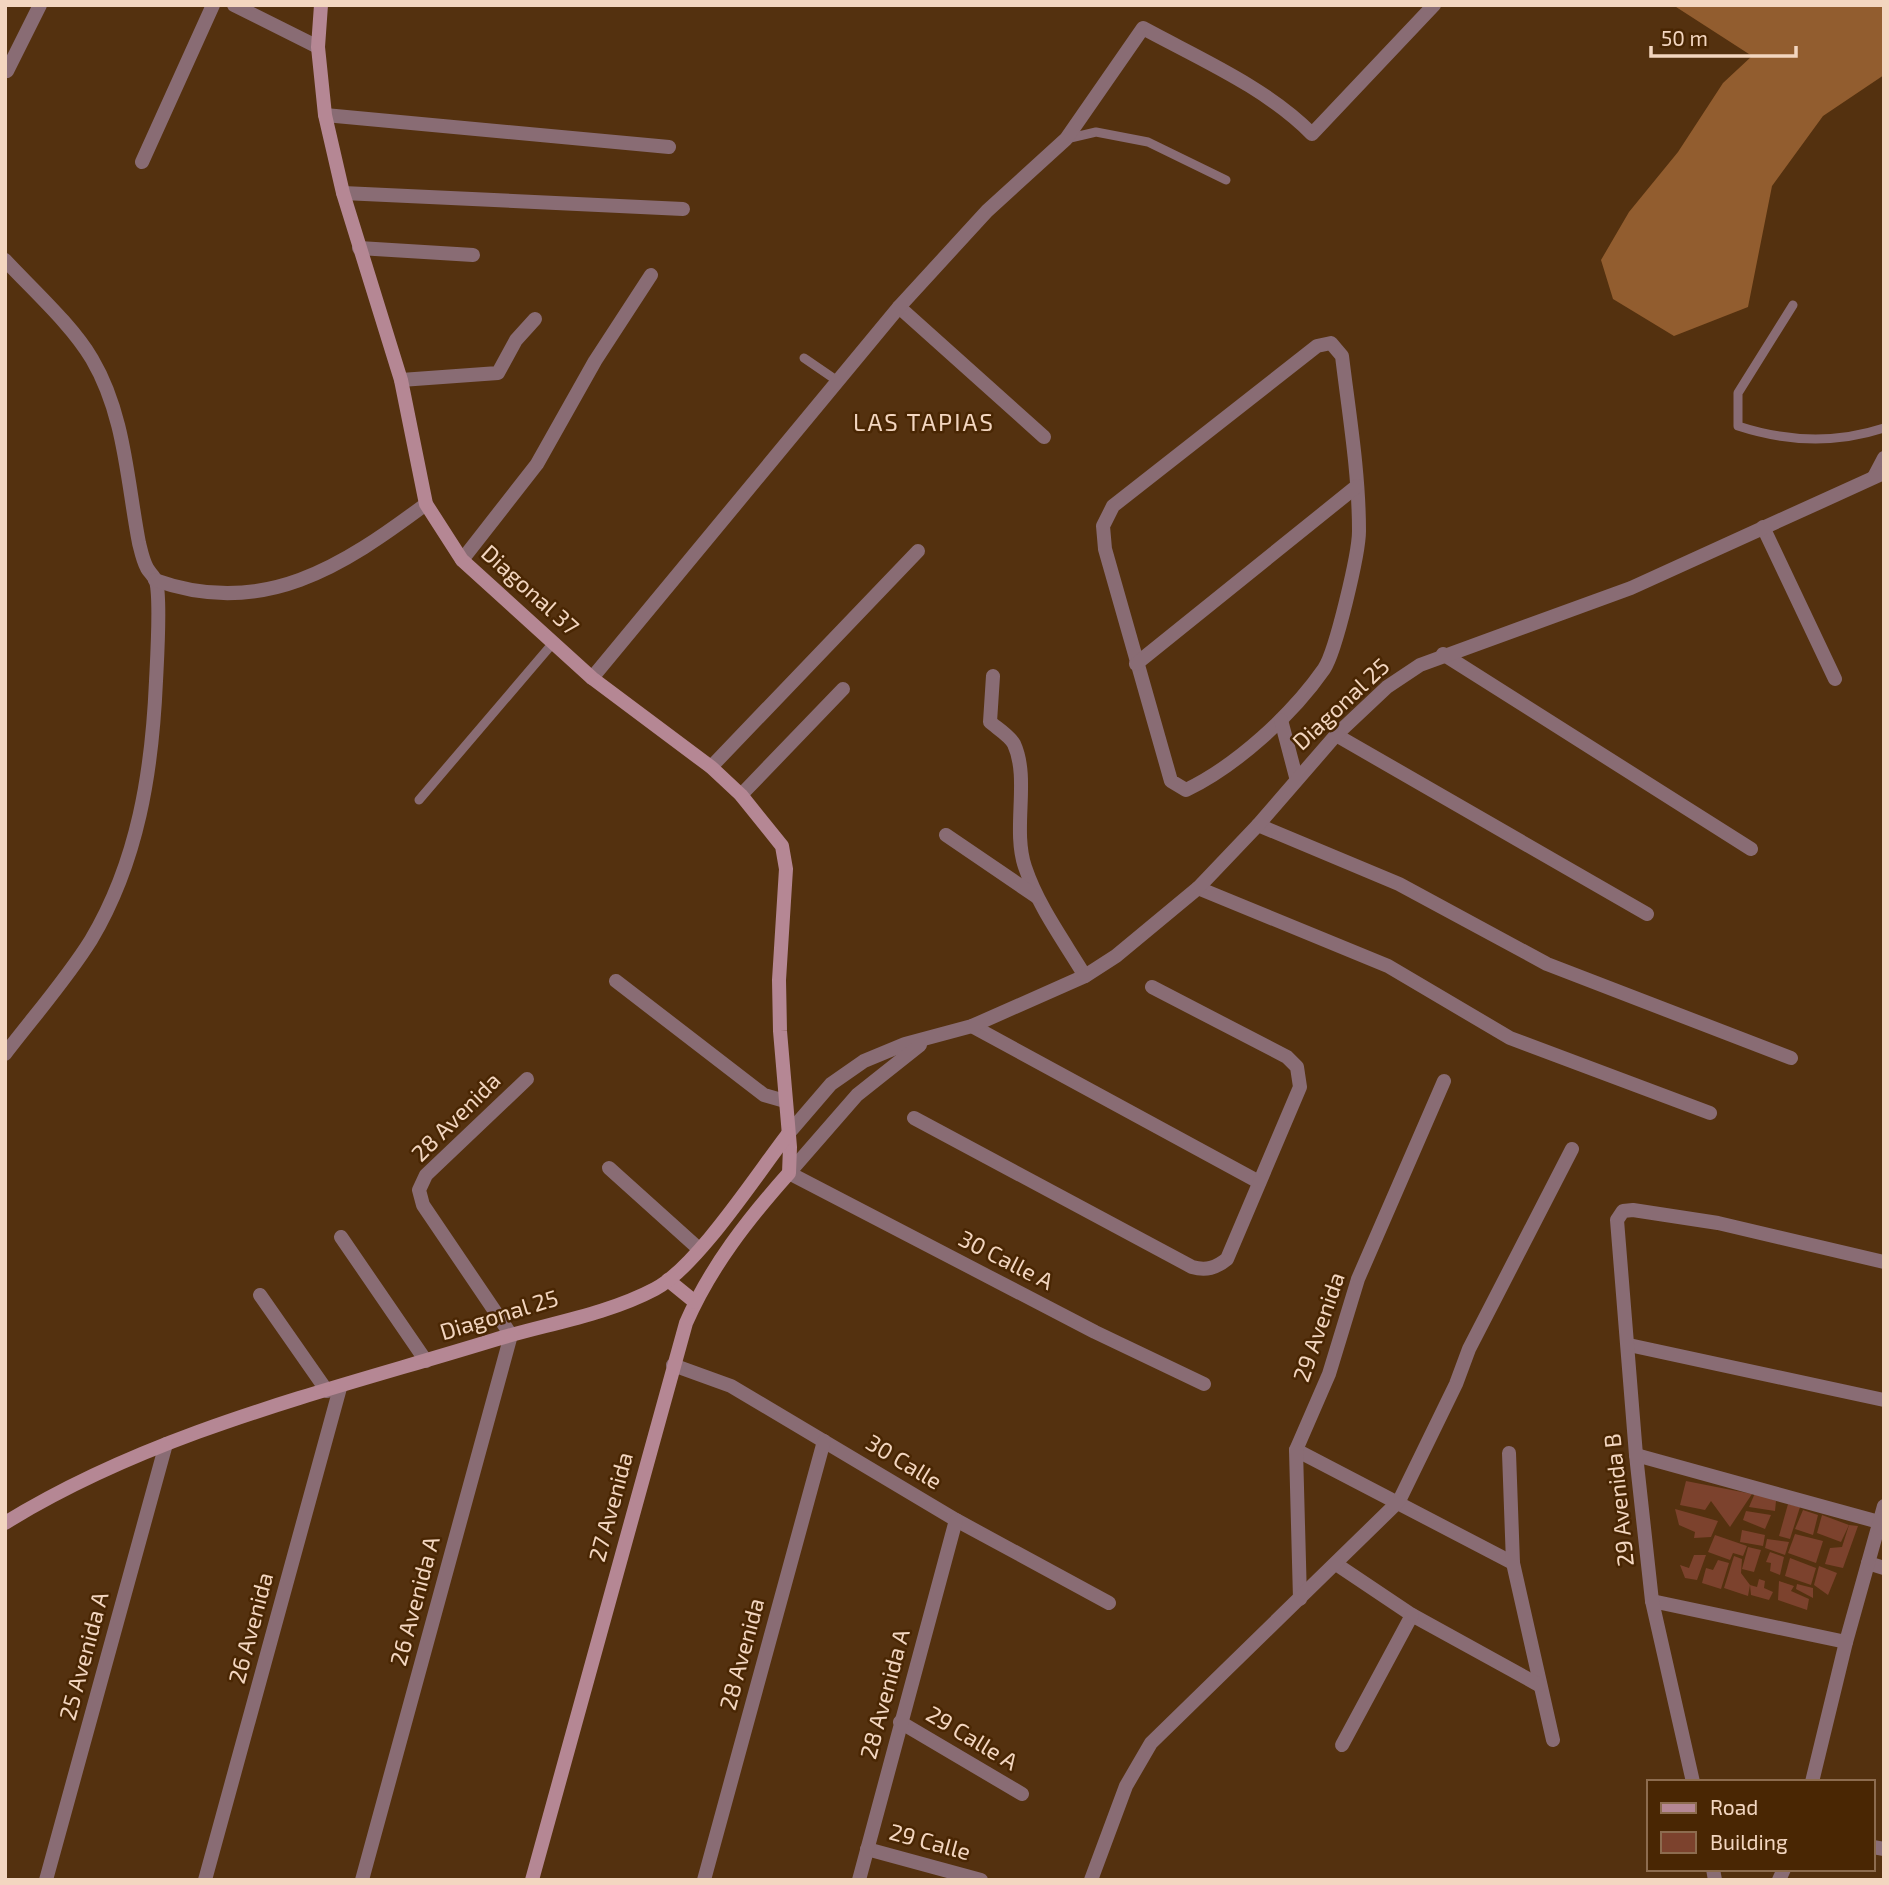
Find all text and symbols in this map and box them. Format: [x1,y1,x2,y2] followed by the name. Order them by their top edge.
[1651,14,1796,58] scale bar
[1661,25,1708,50] text: 50 m
[853,407,995,436] district label: LAS TAPIAS
[476,538,585,640] street label: Diagonal 37
[1286,651,1394,755] street label: Diagonal 25
[405,1066,506,1167] street label: 28 Avenida
[954,1223,1059,1295] street label: 30 Calle A
[1286,1268,1350,1385] street label: 29 Avenida
[436,1283,561,1345] street label: Diagonal 25
[861,1428,948,1495] street label: 30 Calle
[1597,1432,1639,1568] street label: 29 Avenida B
[582,1449,638,1565] street label: 27 Avenida
[383,1532,445,1668] street label: 26 Avenida A
[222,1569,278,1686] street label: 26 Avenida
[52,1588,114,1723] street label: 25 Avenida A
[713,1595,769,1713] street label: 28 Avenida
[853,1625,915,1762] street label: 28 Avenida A
[922,1699,1024,1776] street label: 29 Calle A
[1647,1780,1875,1871] legend
[1710,1794,1758,1819] text: Road
[887,1817,974,1865] street label: 29 Calle
[1710,1829,1788,1854] text: Building

